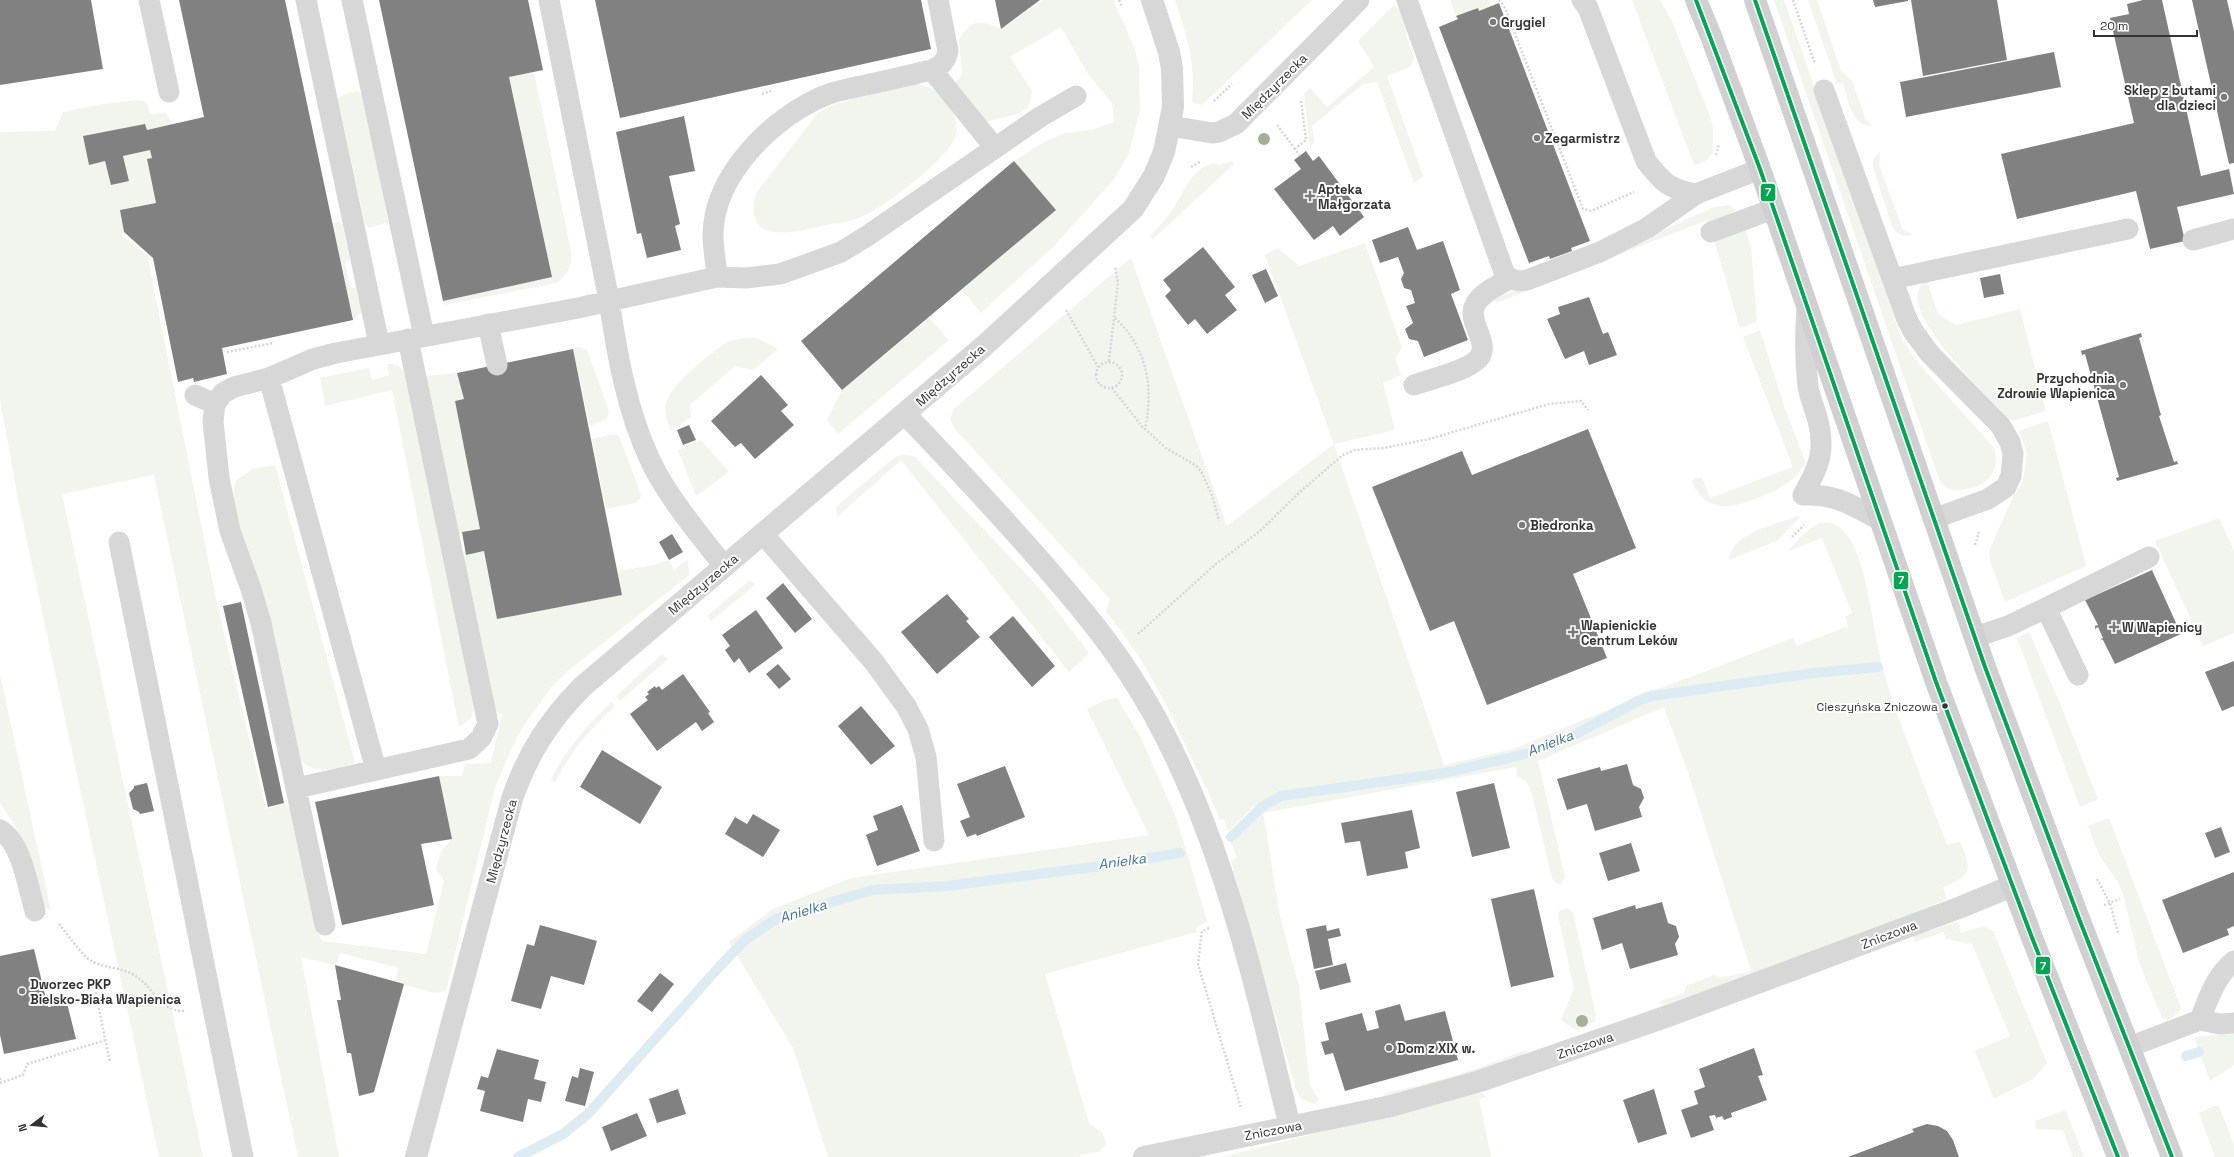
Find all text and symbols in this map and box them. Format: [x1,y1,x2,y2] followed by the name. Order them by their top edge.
[2094,12,2197,38] scale bar
[1501,14,1545,31] place label: Grygiel
[1488,17,1498,27] marker: Grygiel
[2100,18,2128,34] text: 20 m
[1238,49,1311,123] street label: Międzyrzecka
[2124,82,2216,114] place label: Sklep z butami dla dzieci
[2219,92,2229,102] marker: Sklep z butami dla dzieci
[1545,130,1620,147] place label: Zegarmistrz
[1532,133,1542,143] marker: Zegarmistrz
[1318,181,1391,213] place label: Apteka Małgorzata
[1760,183,1776,202] line badge: 7
[1765,185,1771,199] text: 7
[1305,191,1315,201] marker: Apteka Małgorzata
[912,340,989,410] street label: Międzyrzecka
[1997,370,2115,402] place label: Przychodnia Zdrowie Wapienica
[2118,380,2128,390] marker: Przychodnia Zdrowie Wapienica
[1530,517,1594,534] place label: Biedronka
[1517,520,1527,530] marker: Biedronka
[665,550,742,619] street label: Międzyrzecka
[1893,571,1909,590] line badge: 7
[1898,573,1904,587] text: 7
[1581,617,1678,649] place label: Wapienickie Centrum Leków
[2122,619,2202,636] place label: W Wapienicy
[2109,622,2119,632] marker: W Wapienicy
[1568,627,1578,637] marker: Wapienickie Centrum Leków
[1816,699,1938,715] place label: Cieszyńska Zniczowa
[1940,701,1950,711] marker: Cieszyńska Zniczowa
[1524,726,1576,760] water label: Anielka
[482,797,521,885] street label: Międzyrzecka
[1097,849,1148,873] water label: Anielka
[777,895,829,927] water label: Anielka
[1859,916,1920,953] street label: Zniczowa
[2035,956,2051,975] line badge: 7
[2040,959,2046,973] text: 7
[30,976,182,1008] place label: Dworzec PKP Bielsko-Biała Wapienica
[17,986,27,996] marker: Dworzec PKP Bielsko-Biała Wapienica
[1555,1028,1616,1063] street label: Zniczowa
[1397,1040,1475,1057] place label: Dom z XIX w.
[1384,1043,1394,1053] marker: Dom z XIX w.
[12,1105,52,1145] north arrow
[1243,1116,1304,1144] street label: Zniczowa
[15,1122,30,1133] text: N

